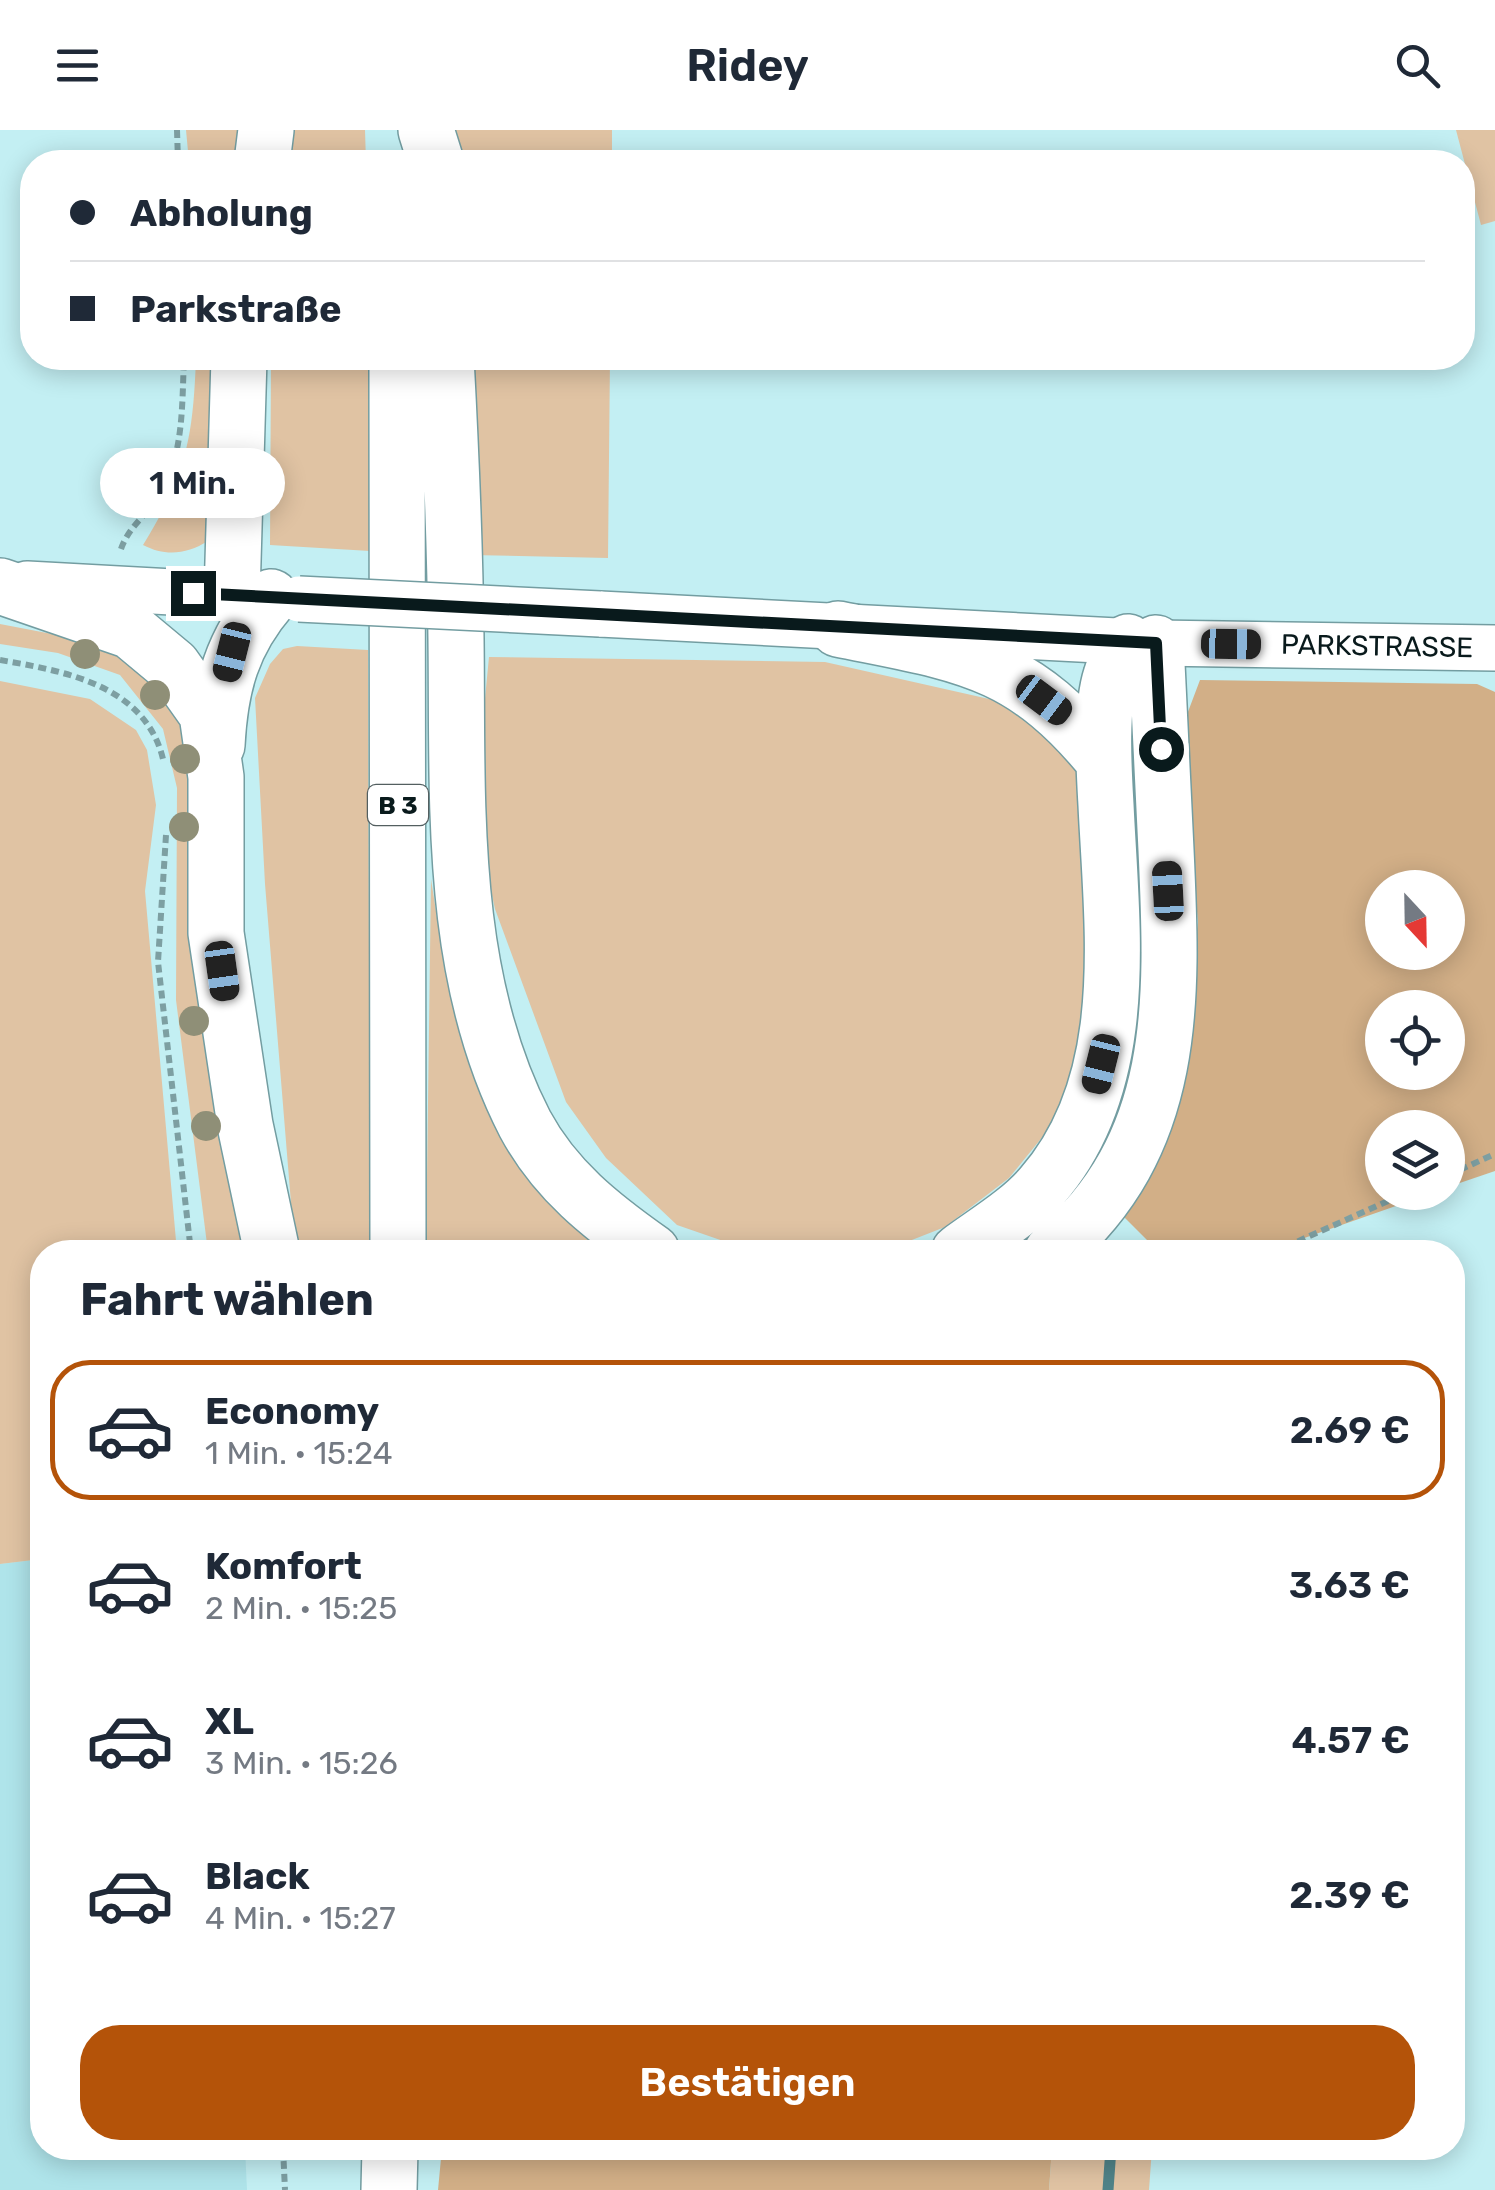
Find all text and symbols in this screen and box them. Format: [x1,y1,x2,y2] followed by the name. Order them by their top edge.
[50,38,105,93] icon: menu
[1390,38,1445,93] icon: search
[686,39,809,92] text: Ridey
[130,190,313,236] text: Abholung
[130,286,342,332] text: Parkstraße
[100,448,286,518] callout: 1 Min.
[149,464,236,502] text: 1 Min.
[171,571,216,616] route end
[210,619,254,685] car
[1201,628,1261,660] car
[1281,628,1473,664] street label: PARKSTRASSE
[1011,670,1077,730] car
[1139,727,1184,772] route start
[368,785,428,825] road number: B 3
[1151,860,1185,922] car
[1365,870,1465,970] north arrow
[1365,870,1465,1210] map controls
[203,939,241,1003] car
[1365,990,1465,1090] button: locate
[1079,1031,1123,1097] car
[1365,1110,1465,1210] button: layers
[80,1273,374,1326] text: Fahrt wählen
[85,1385,175,1475] icon: car
[205,1388,379,1434] text: Economy
[1290,1407,1410,1453] text: 2.69 €
[205,1434,393,1472] text: 1 Min. · 15:24
[85,1540,175,1630] icon: car
[205,1543,362,1589] text: Komfort
[1289,1562,1410,1608] text: 3.63 €
[205,1589,397,1627] text: 2 Min. · 15:25
[85,1695,175,1785] icon: car
[205,1698,254,1744] text: XL
[1291,1717,1410,1763] text: 4.57 €
[205,1744,398,1782] text: 3 Min. · 15:26
[85,1850,175,1940] icon: car
[205,1853,310,1899] text: Black
[1289,1872,1410,1918] text: 2.39 €
[205,1899,396,1937] text: 4 Min. · 15:27
[80,2025,1415,2140] button: Bestätigen

